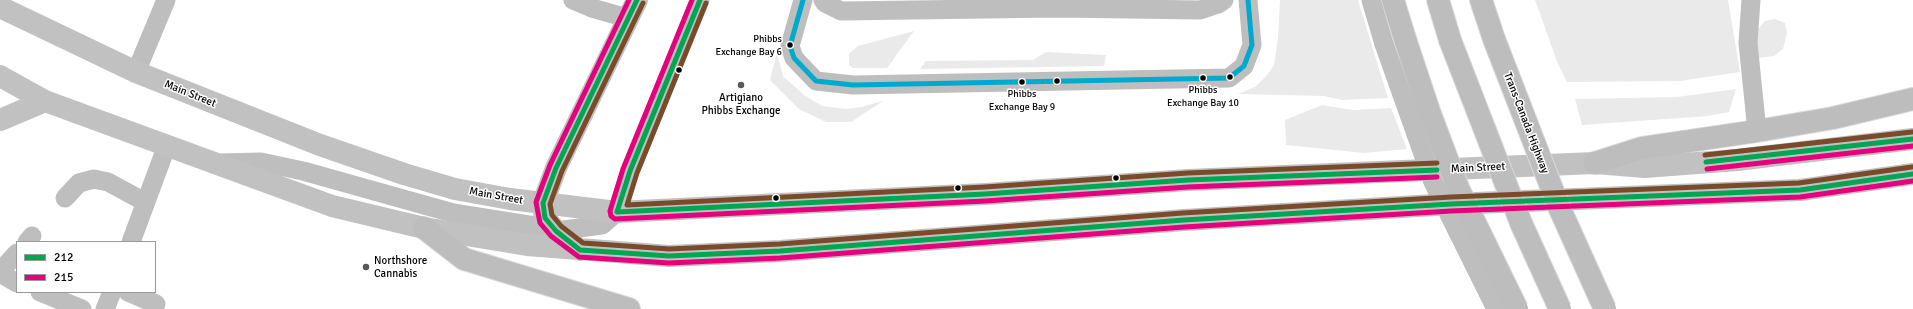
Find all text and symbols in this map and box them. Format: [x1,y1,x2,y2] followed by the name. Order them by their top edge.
[715,33,782,56] place label: Phibbs Exchange Bay 6
[785,40,795,50] marker: Phibbs Exchange Bay 6
[674,65,684,75] unlabelled marker
[1501,71,1551,175] street label: Trans-Canada Highway
[1225,72,1235,82] unlabelled marker
[1198,73,1208,83] marker: Phibbs Exchange Bay 10
[1052,76,1062,86] unlabelled marker
[1017,77,1027,87] marker: Phibbs Exchange Bay 9
[162,78,218,110] street label: Main Street
[736,80,746,90] marker: Artigiano Phibbs Exchange
[1167,84,1239,108] place label: Phibbs Exchange Bay 10
[989,88,1055,112] place label: Phibbs Exchange Bay 9
[701,91,781,117] place label: Artigiano Phibbs Exchange
[1450,160,1506,176] street label: Main Street
[1111,173,1121,183] unlabelled marker
[953,183,963,193] unlabelled marker
[468,185,524,207] street label: Main Street
[771,193,781,203] unlabelled marker
[16,241,156,293] legend
[54,250,73,265] text: 212
[374,254,427,280] place label: Northshore Cannabis
[361,262,371,272] marker: Northshore Cannabis
[54,270,73,285] text: 215

